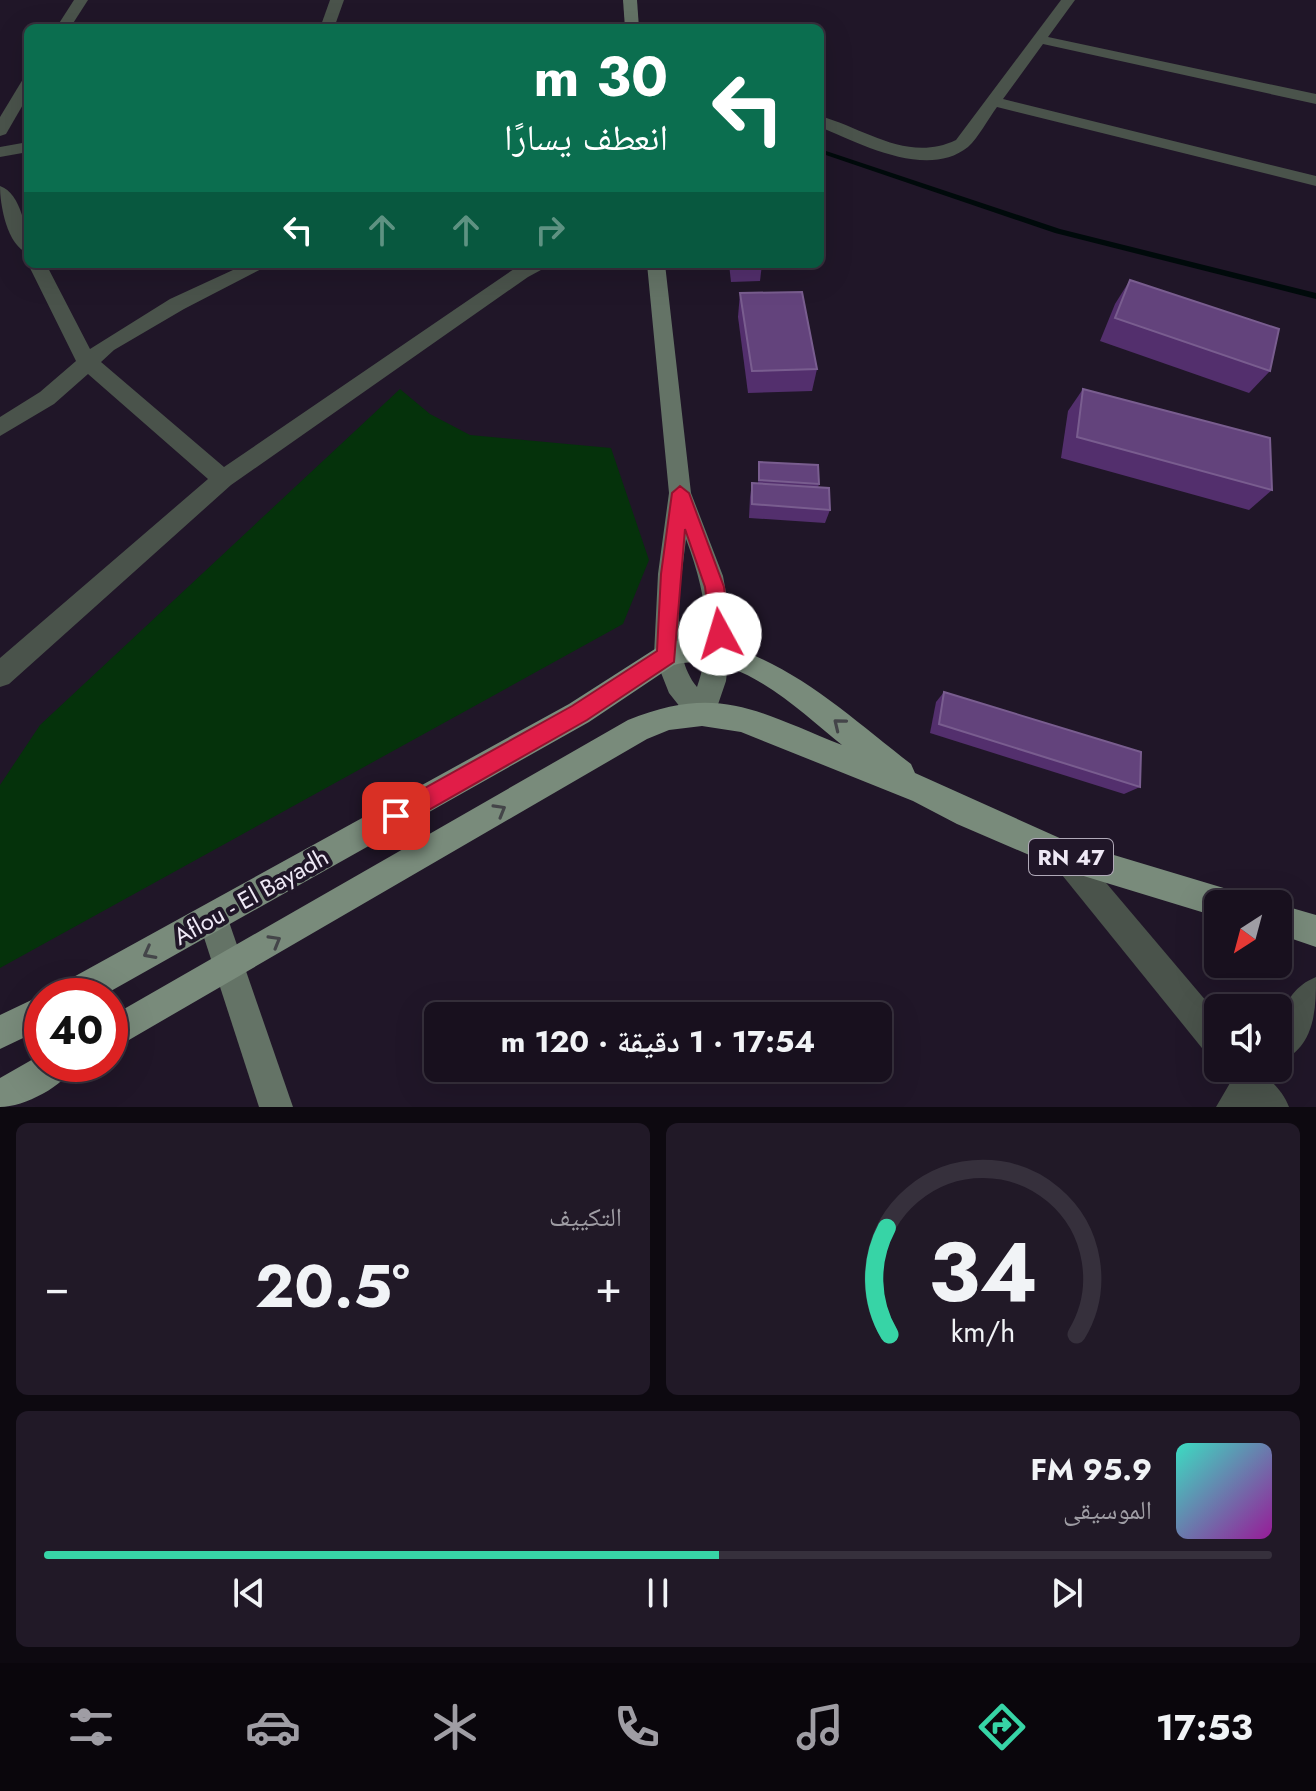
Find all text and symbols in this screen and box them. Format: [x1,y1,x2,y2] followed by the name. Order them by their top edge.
[533,36,668,117] text: 30 m
[696,56,800,160] icon: left
[504,111,668,163] text: انعطف يسارًا
[276,208,320,252] icon: left
[360,208,404,252] icon: ahead
[444,208,488,252] icon: ahead
[528,208,572,252] icon: right
[678,592,762,676] position arrow
[834,719,848,734] one-way arrow
[362,782,430,850] pin
[374,794,418,838] icon: arrive
[491,804,506,820] one-way arrow
[167,839,335,954] street label: Aflou - El Bayadh
[1029,839,1113,875] road number: RN 47
[1204,890,1292,978] north arrow
[1204,890,1292,1082] map controls
[266,935,281,951] one-way arrow
[143,944,158,959] one-way arrow
[24,978,128,1082] speed limit sign: 40
[1204,994,1292,1082] button: sound
[501,1020,815,1063] text: 17:54 · 1 دقيقة · 120 m
[549,1198,622,1236] text: التكييف
[928,1212,1038,1332] text: 34
[255,1243,410,1330] text: 20.5°
[44,1255,70,1319] text: −
[595,1255,622,1319] text: +
[951,1311,1015,1353] text: km/h
[1031,1448,1152,1491] text: 95.9 FM
[1063,1491,1152,1529] text: الموسيقى
[227,1571,271,1615] icon: previous
[636,1571,680,1615] icon: pause
[1045,1571,1089,1615] icon: next
[63,1699,119,1755] icon: filters
[245,1699,301,1755] icon: car
[427,1699,483,1755] icon: climate
[609,1699,665,1755] icon: phone
[792,1699,848,1755] icon: music
[974,1699,1030,1755] icon: directions
[1156,1701,1253,1753] text: 17:53

